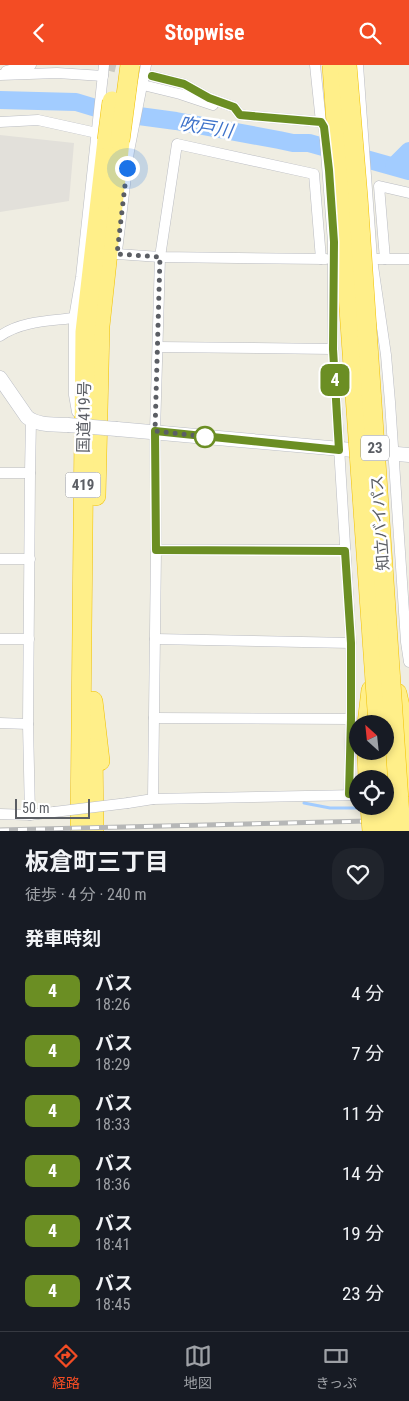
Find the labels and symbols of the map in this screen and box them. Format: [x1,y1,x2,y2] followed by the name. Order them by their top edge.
[178,112,236,142] water label: 吹戸川
[115,156,140,181] your location
[319,364,351,396] line badge: 4
[74,381,94,453] street label: 国道419号
[194,426,216,448] unlabelled marker
[361,435,389,461] road number: 23
[66,473,100,497] road number: 419
[367,475,393,571] street label: 知立バイパス
[349,715,394,760] north arrow
[15,796,90,819] scale bar

